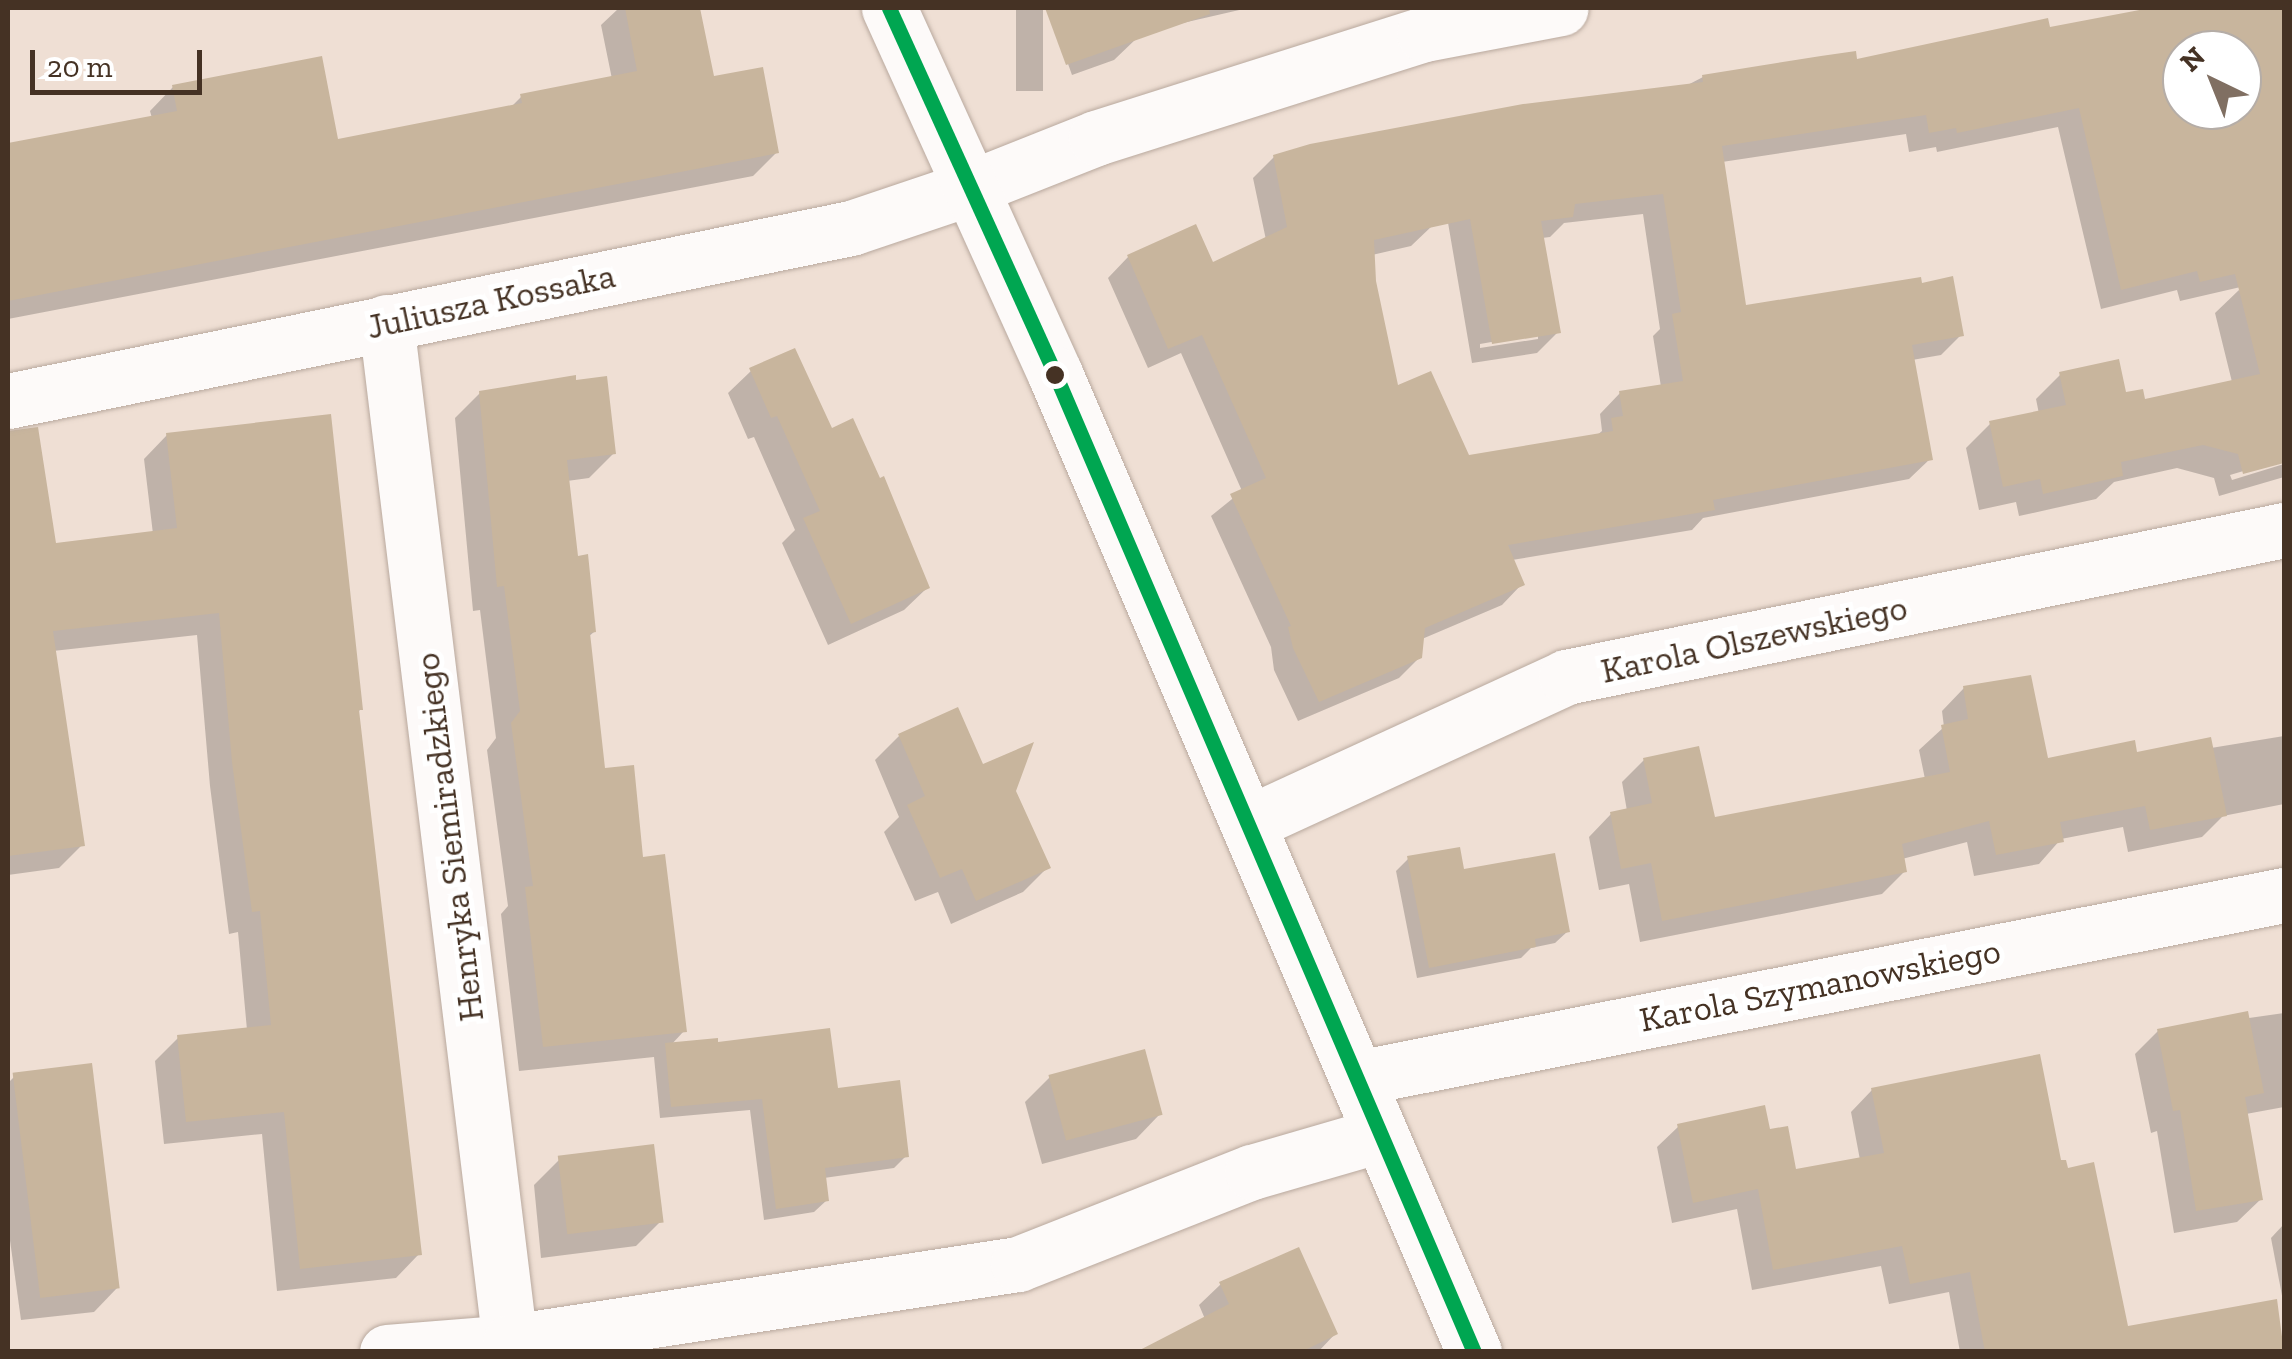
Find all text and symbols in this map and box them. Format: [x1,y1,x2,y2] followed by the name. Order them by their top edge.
[35,30,208,92] scale bar
[2162,30,2262,130] north arrow
[2174,40,2212,78] text: N
[47,49,112,85] text: 20 m
[363,254,619,348] street label: Juliusza Kossaka
[1045,365,1065,385] unlabelled marker
[1597,586,1911,692] street label: Karola Olszewskiego
[406,650,492,1024] street label: Henryka Siemiradzkiego
[1636,929,2004,1041] street label: Karola Szymanowskiego

